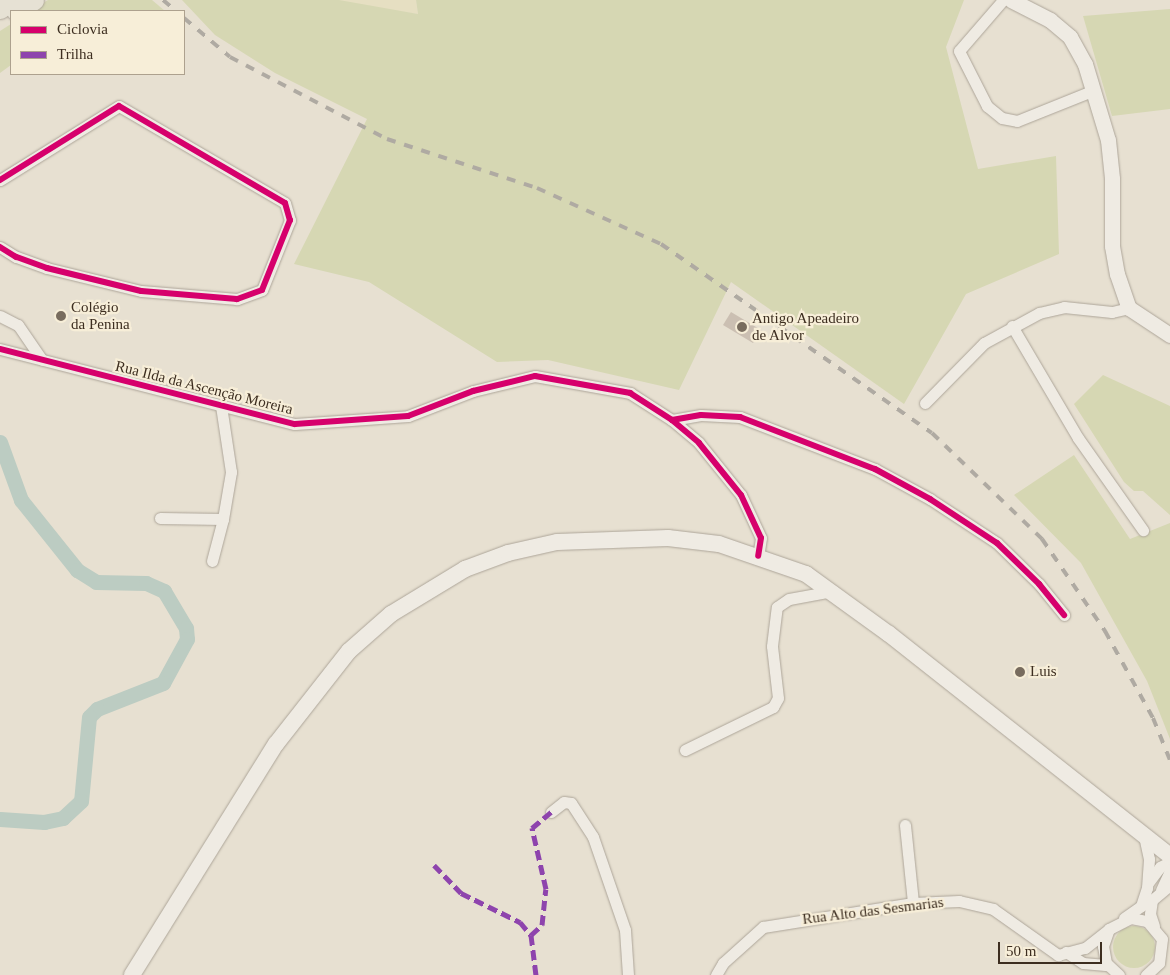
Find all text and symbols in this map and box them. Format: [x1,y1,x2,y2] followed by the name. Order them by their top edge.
[10,10,185,75] legend
[57,21,108,37] text: Ciclovia
[57,46,93,62] text: Trilha
[71,298,130,333] place label: Colégio da Penina
[752,309,860,344] place label: Antigo Apeadeiro de Alvor
[55,310,67,322] marker: Colégio da Penina
[736,321,748,333] marker: Antigo Apeadeiro de Alvor
[113,357,295,419] street label: Rua Ilda da Ascenção Moreira
[1030,663,1057,681] place label: Luis
[1014,666,1026,678] marker: Luis
[801,893,945,929] street label: Rua Alto das Sesmarias
[1000,932,1104,964] scale bar
[1006,943,1036,959] text: 50 m

